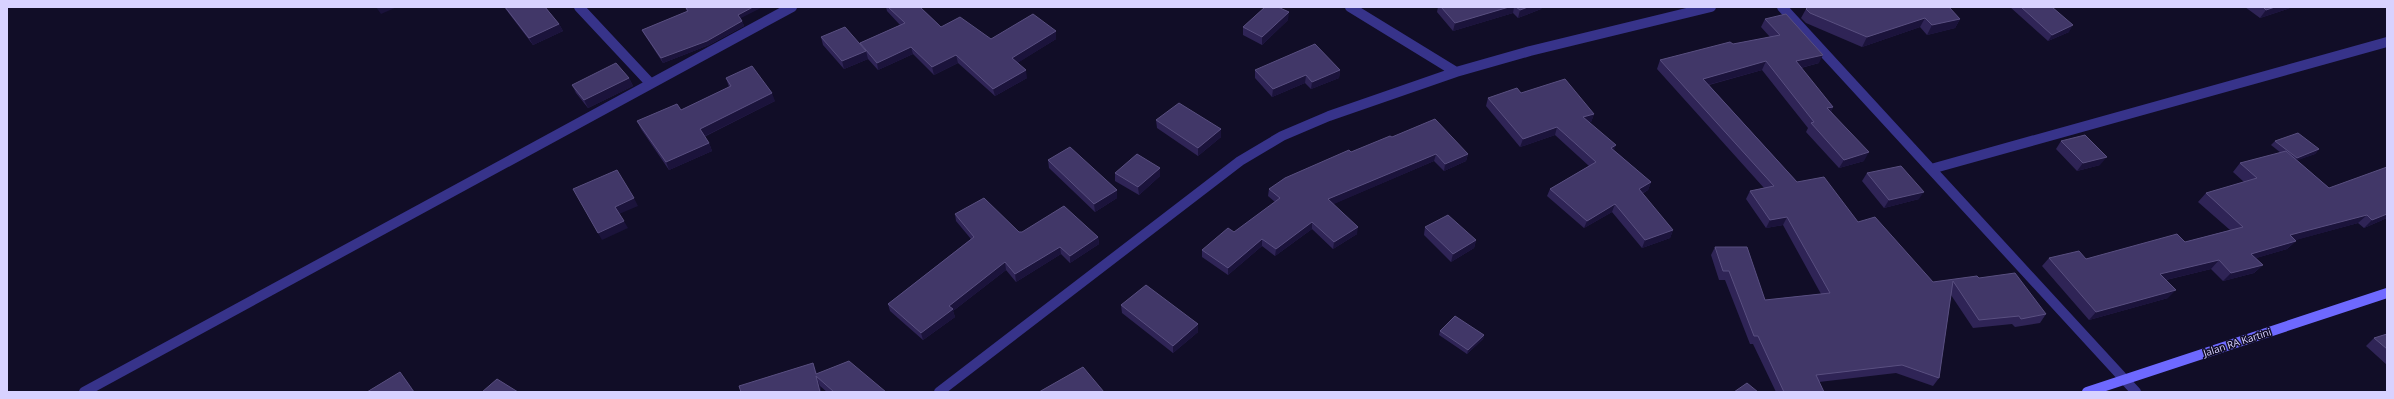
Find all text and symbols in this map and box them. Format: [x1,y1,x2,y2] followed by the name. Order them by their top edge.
[2200,324,2273,360] street label: Jalan RA Kartini

